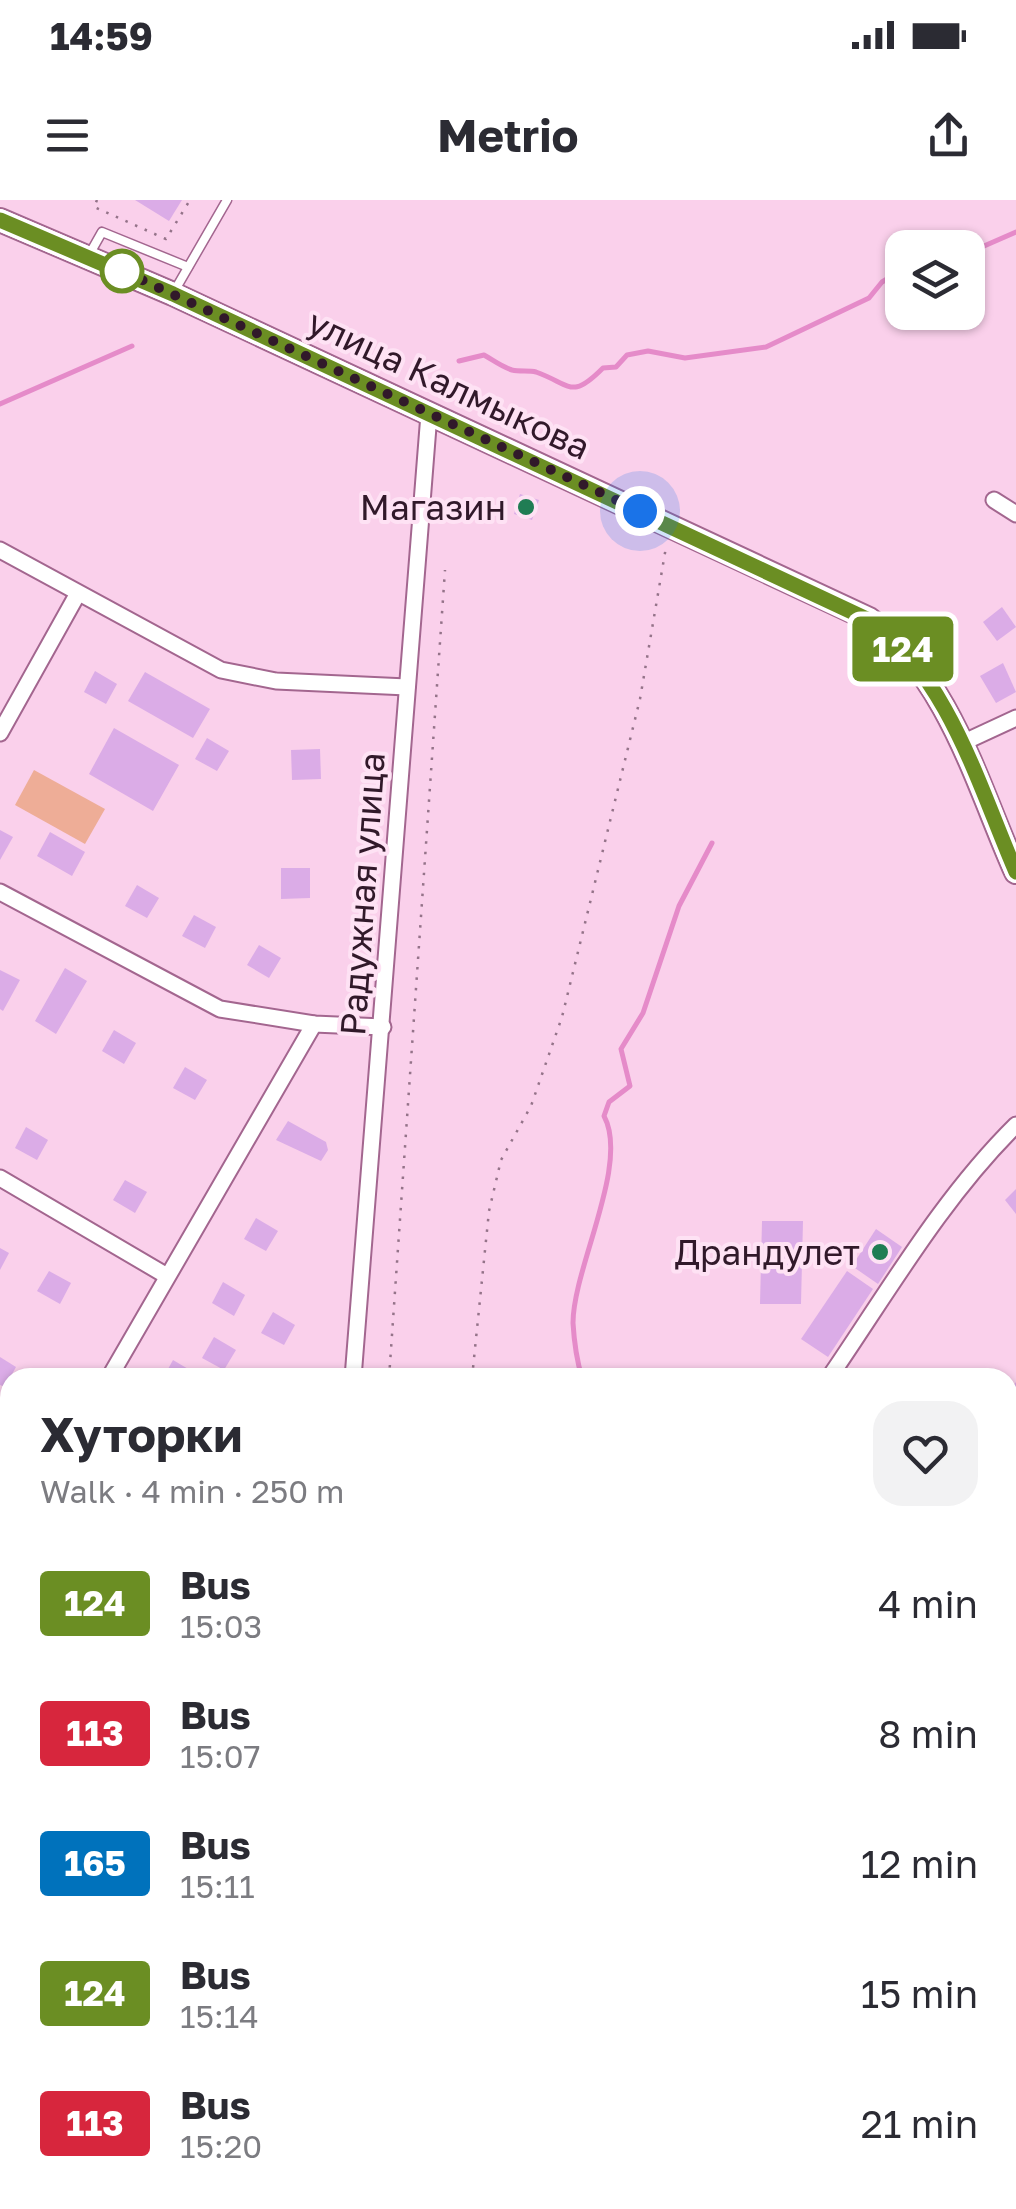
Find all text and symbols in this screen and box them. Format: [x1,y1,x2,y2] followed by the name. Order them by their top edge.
[50,13,153,58] text: 14:59
[40,108,95,163] icon: menu
[437,108,579,162] text: Metrio
[921,108,976,163] icon: share
[885,230,985,330] map controls
[885,230,985,330] button: layers
[101,250,143,292] unlabelled marker
[301,300,597,468] street label: улица Калмыкова
[360,486,506,528] place label: Магазин
[615,486,665,536] your location
[515,496,537,518] marker: Магазин
[846,616,960,682] line badge: 124
[872,628,934,670] text: 124
[331,751,393,1037] street label: Радужная улица
[674,1231,860,1273] place label: Драндулет
[869,1241,891,1263] marker: Драндулет
[873,1401,978,1506] button: heart
[40,1405,243,1463] text: Хуторки
[40,1472,344,1510] text: Walk · 4 min · 250 m
[180,1562,251,1607] text: Bus
[878,1581,978,1626] text: 4 min
[64,1582,126,1624] text: 124
[180,1607,262,1645] text: 15:03
[180,1692,251,1737] text: Bus
[878,1711,978,1756] text: 8 min
[66,1712,124,1754] text: 113
[180,1737,260,1775] text: 15:07
[180,1822,251,1867] text: Bus
[861,1841,978,1886] text: 12 min
[64,1842,126,1884] text: 165
[180,1867,255,1905] text: 15:11
[180,1952,251,1997] text: Bus
[861,1971,978,2016] text: 15 min
[64,1972,126,2014] text: 124
[180,1997,259,2035] text: 15:14
[180,2082,251,2127] text: Bus
[861,2101,978,2146] text: 21 min
[66,2102,124,2144] text: 113
[180,2127,262,2165] text: 15:20

